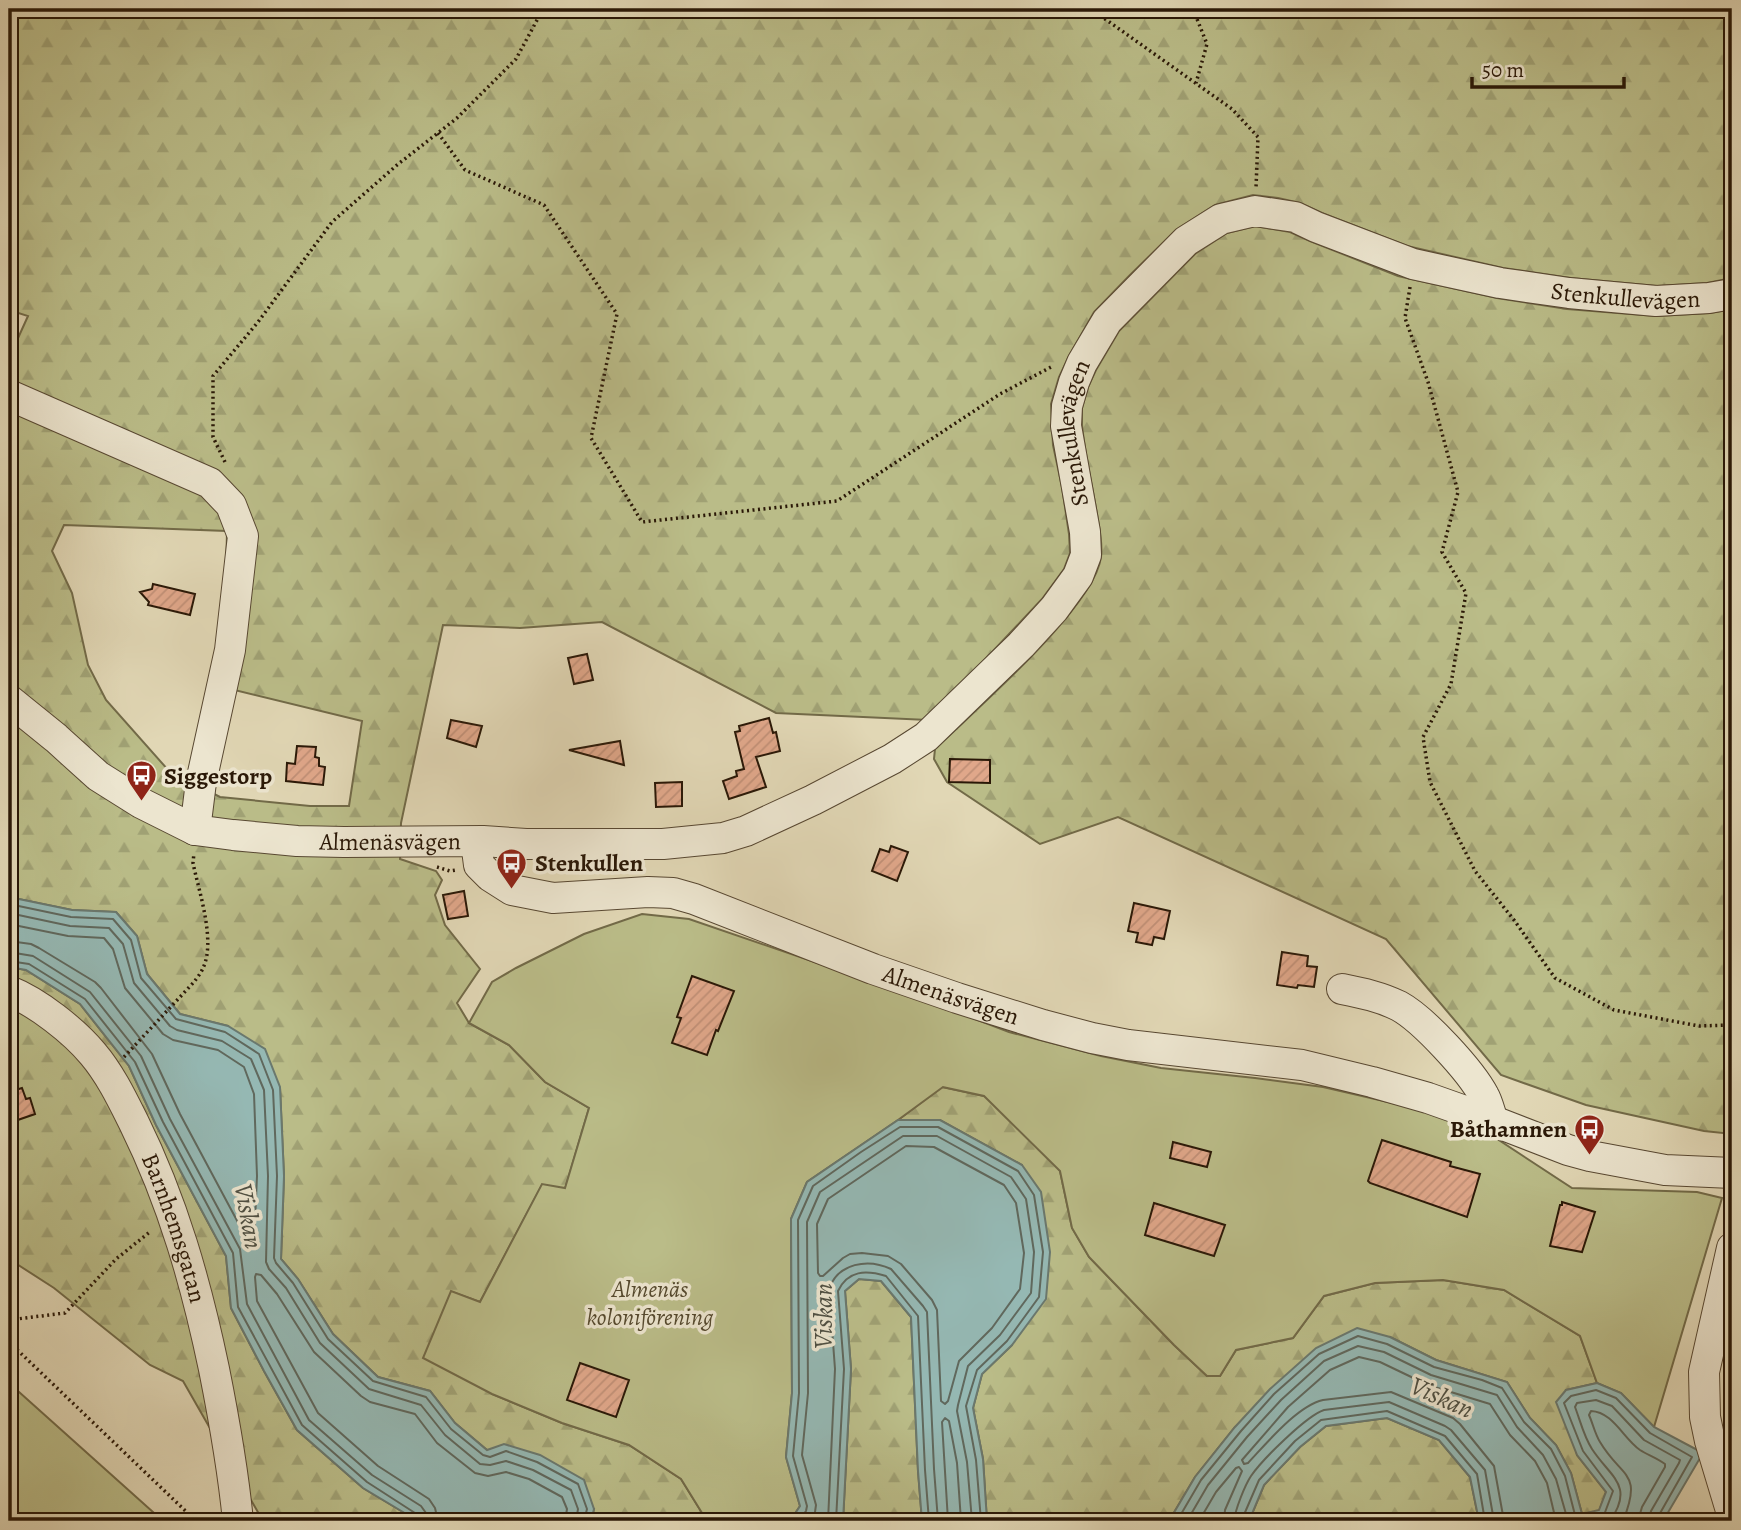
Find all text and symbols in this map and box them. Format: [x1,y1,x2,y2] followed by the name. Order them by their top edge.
[1472,46,1624,90] scale bar
[1482,56,1524,84] text: 50 m
[1549,275,1701,317] street label: Stenkullevägen
[1050,355,1098,509] street label: Stenkullevägen
[124,759,158,803] bus stop icon: Siggestorp
[164,760,272,792] place label: Siggestorp
[318,825,461,858] street label: Almenäsvägen
[495,846,529,890] bus stop icon: Stenkullen
[535,847,644,879] place label: Stenkullen
[878,957,1023,1032] street label: Almenäsvägen
[1573,1112,1607,1156] bus stop icon: Båthamnen
[1450,1113,1568,1145] place label: Båthamnen
[134,1148,214,1306] street label: Barnhemsgatan
[226,1181,271,1252] water label: Viskan
[587,1273,714,1333] park label: Almenäs koloniförening
[806,1283,841,1349] water label: Viskan
[1405,1368,1479,1427] water label: Viskan

